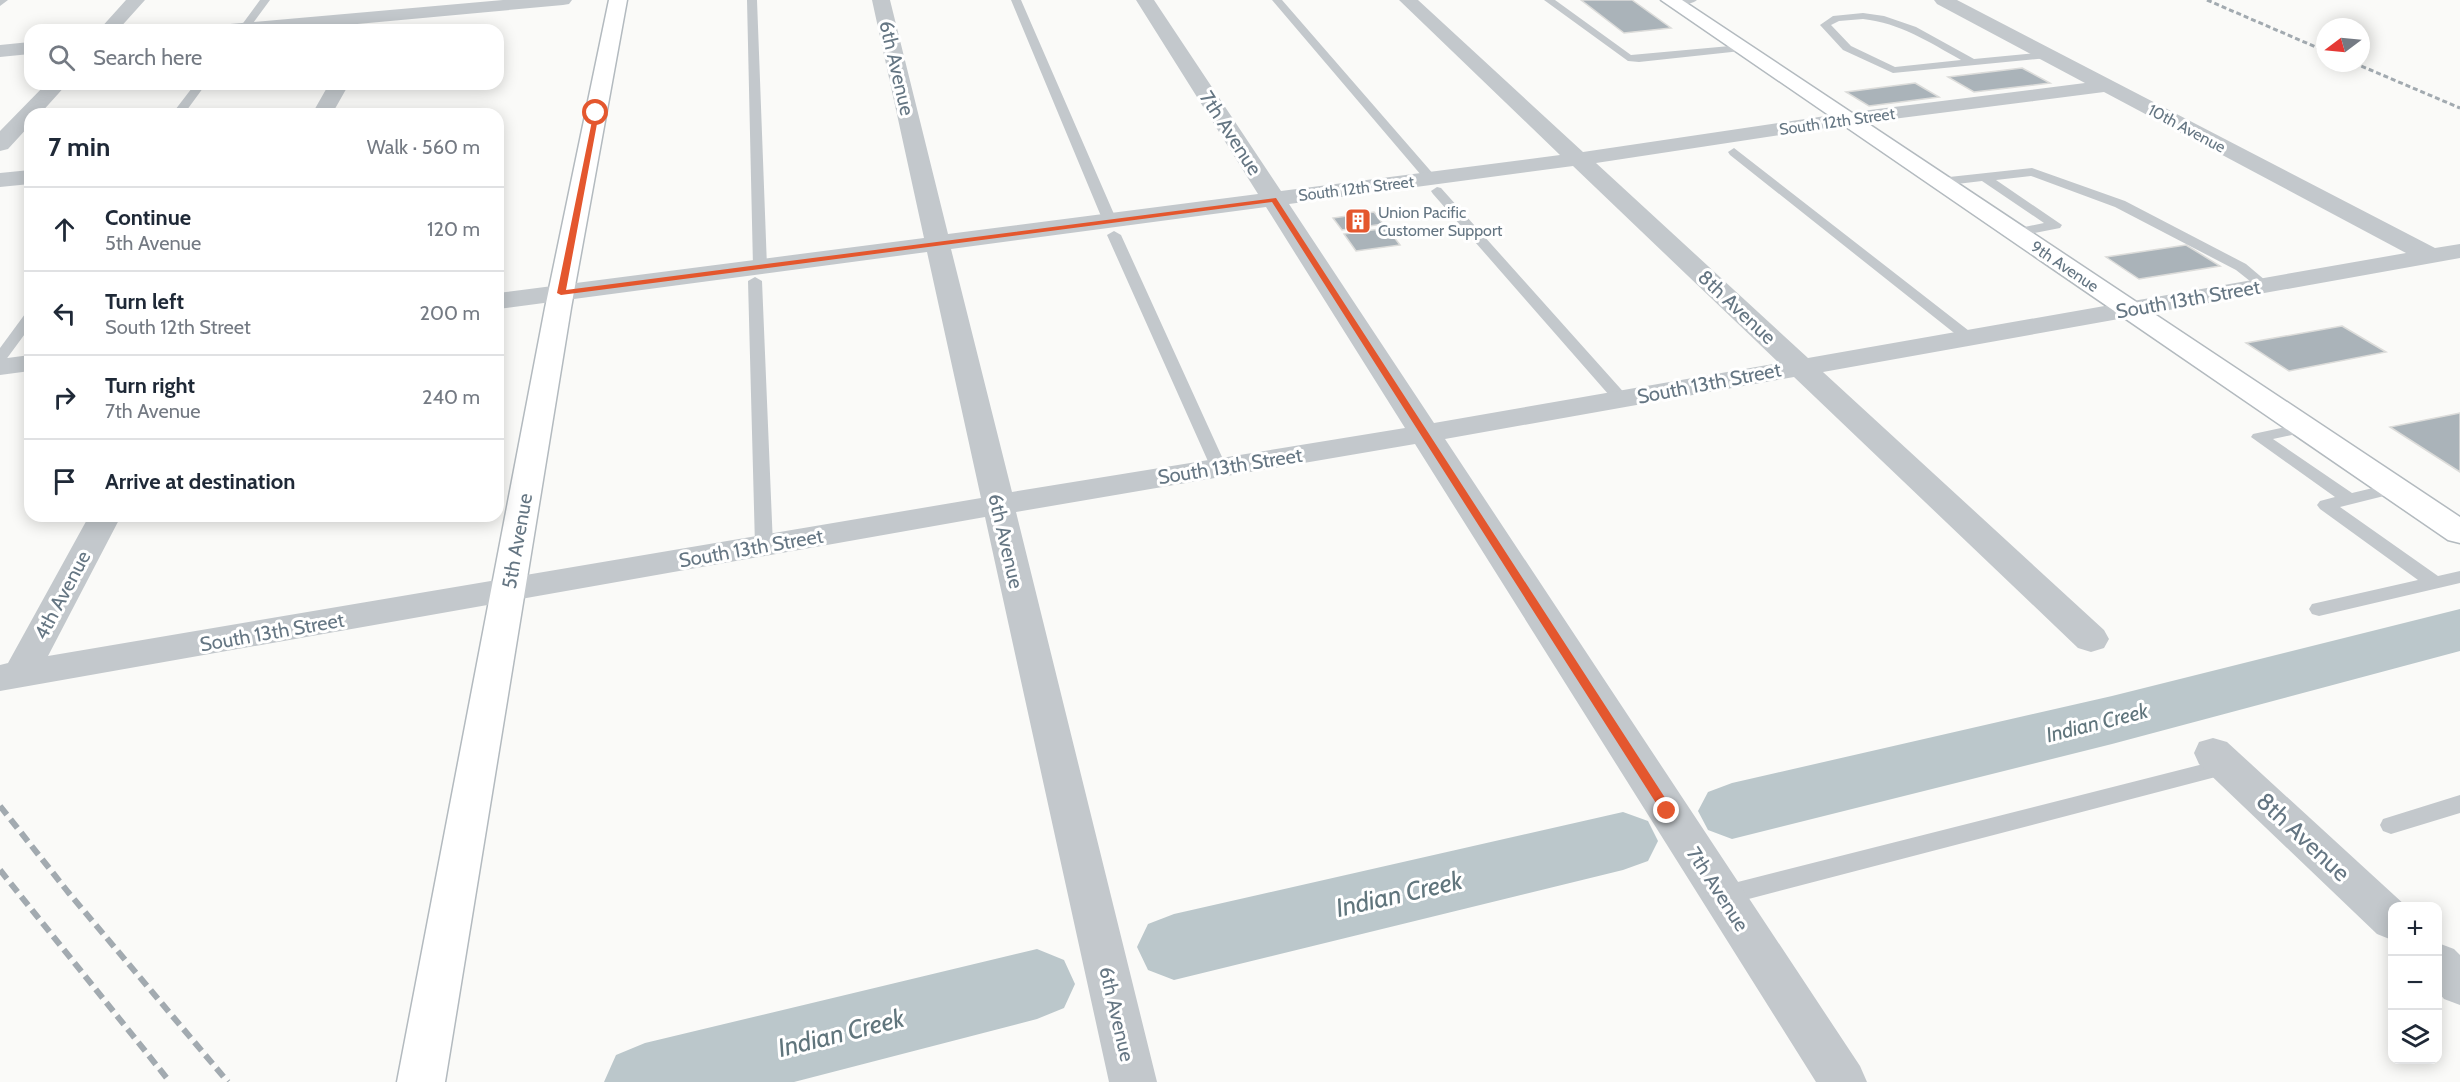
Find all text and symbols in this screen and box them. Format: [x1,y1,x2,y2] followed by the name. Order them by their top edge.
[874,18,920,118] street label: 6th Avenue
[2316,18,2370,72] north arrow
[24,24,504,90] search box
[45,41,78,74] icon: search
[93,44,202,71] text: Search here
[1195,86,1267,180] street label: 7th Avenue
[582,99,608,125] route start
[2145,100,2229,157] street label: 10th Avenue
[1778,104,1897,139] street label: South 12th Street
[48,131,110,163] text: 7 min
[367,135,480,159] text: Walk · 560 m
[1297,172,1416,205] street label: South 12th Street
[1378,203,1503,240] place label: Union Pacific Customer Support
[105,204,191,231] text: Continue
[1343,206,1373,236] building icon: Union Pacific Customer Support
[48,213,81,246] icon: ahead
[427,217,480,241] text: 120 m
[105,231,201,255] text: 5th Avenue
[2027,237,2102,296] street label: 9th Avenue
[1693,265,1781,349] street label: 8th Avenue
[2114,274,2262,323] street label: South 13th Street
[105,288,184,315] text: Turn left
[48,297,81,330] icon: left
[420,301,480,325] text: 200 m
[105,315,251,339] text: South 12th Street
[1635,357,1783,409] street label: South 13th Street
[105,372,195,399] text: Turn right
[48,381,81,414] icon: right
[422,385,480,409] text: 240 m
[105,399,201,423] text: 7th Avenue
[1156,443,1304,489] street label: South 13th Street
[48,465,81,498] icon: arrive
[105,468,295,495] text: Arrive at destination
[497,491,537,591] street label: 5th Avenue
[983,491,1029,591] street label: 6th Avenue
[677,523,825,572] street label: South 13th Street
[29,547,95,643] street label: 4th Avenue
[198,607,346,656] street label: South 13th Street
[2043,698,2151,747] water label: Indian Creek
[2251,786,2356,887] street label: 8th Avenue
[1653,797,1679,823] route end
[1682,842,1754,936] street label: 7th Avenue
[1333,864,1466,924] water label: Indian Creek
[2388,902,2442,1064] map controls
[2388,902,2442,956] button: +
[2388,956,2442,1010] button: −
[1094,964,1140,1064] street label: 6th Avenue
[775,1002,908,1064] water label: Indian Creek
[2388,1010,2442,1064] button: layers

